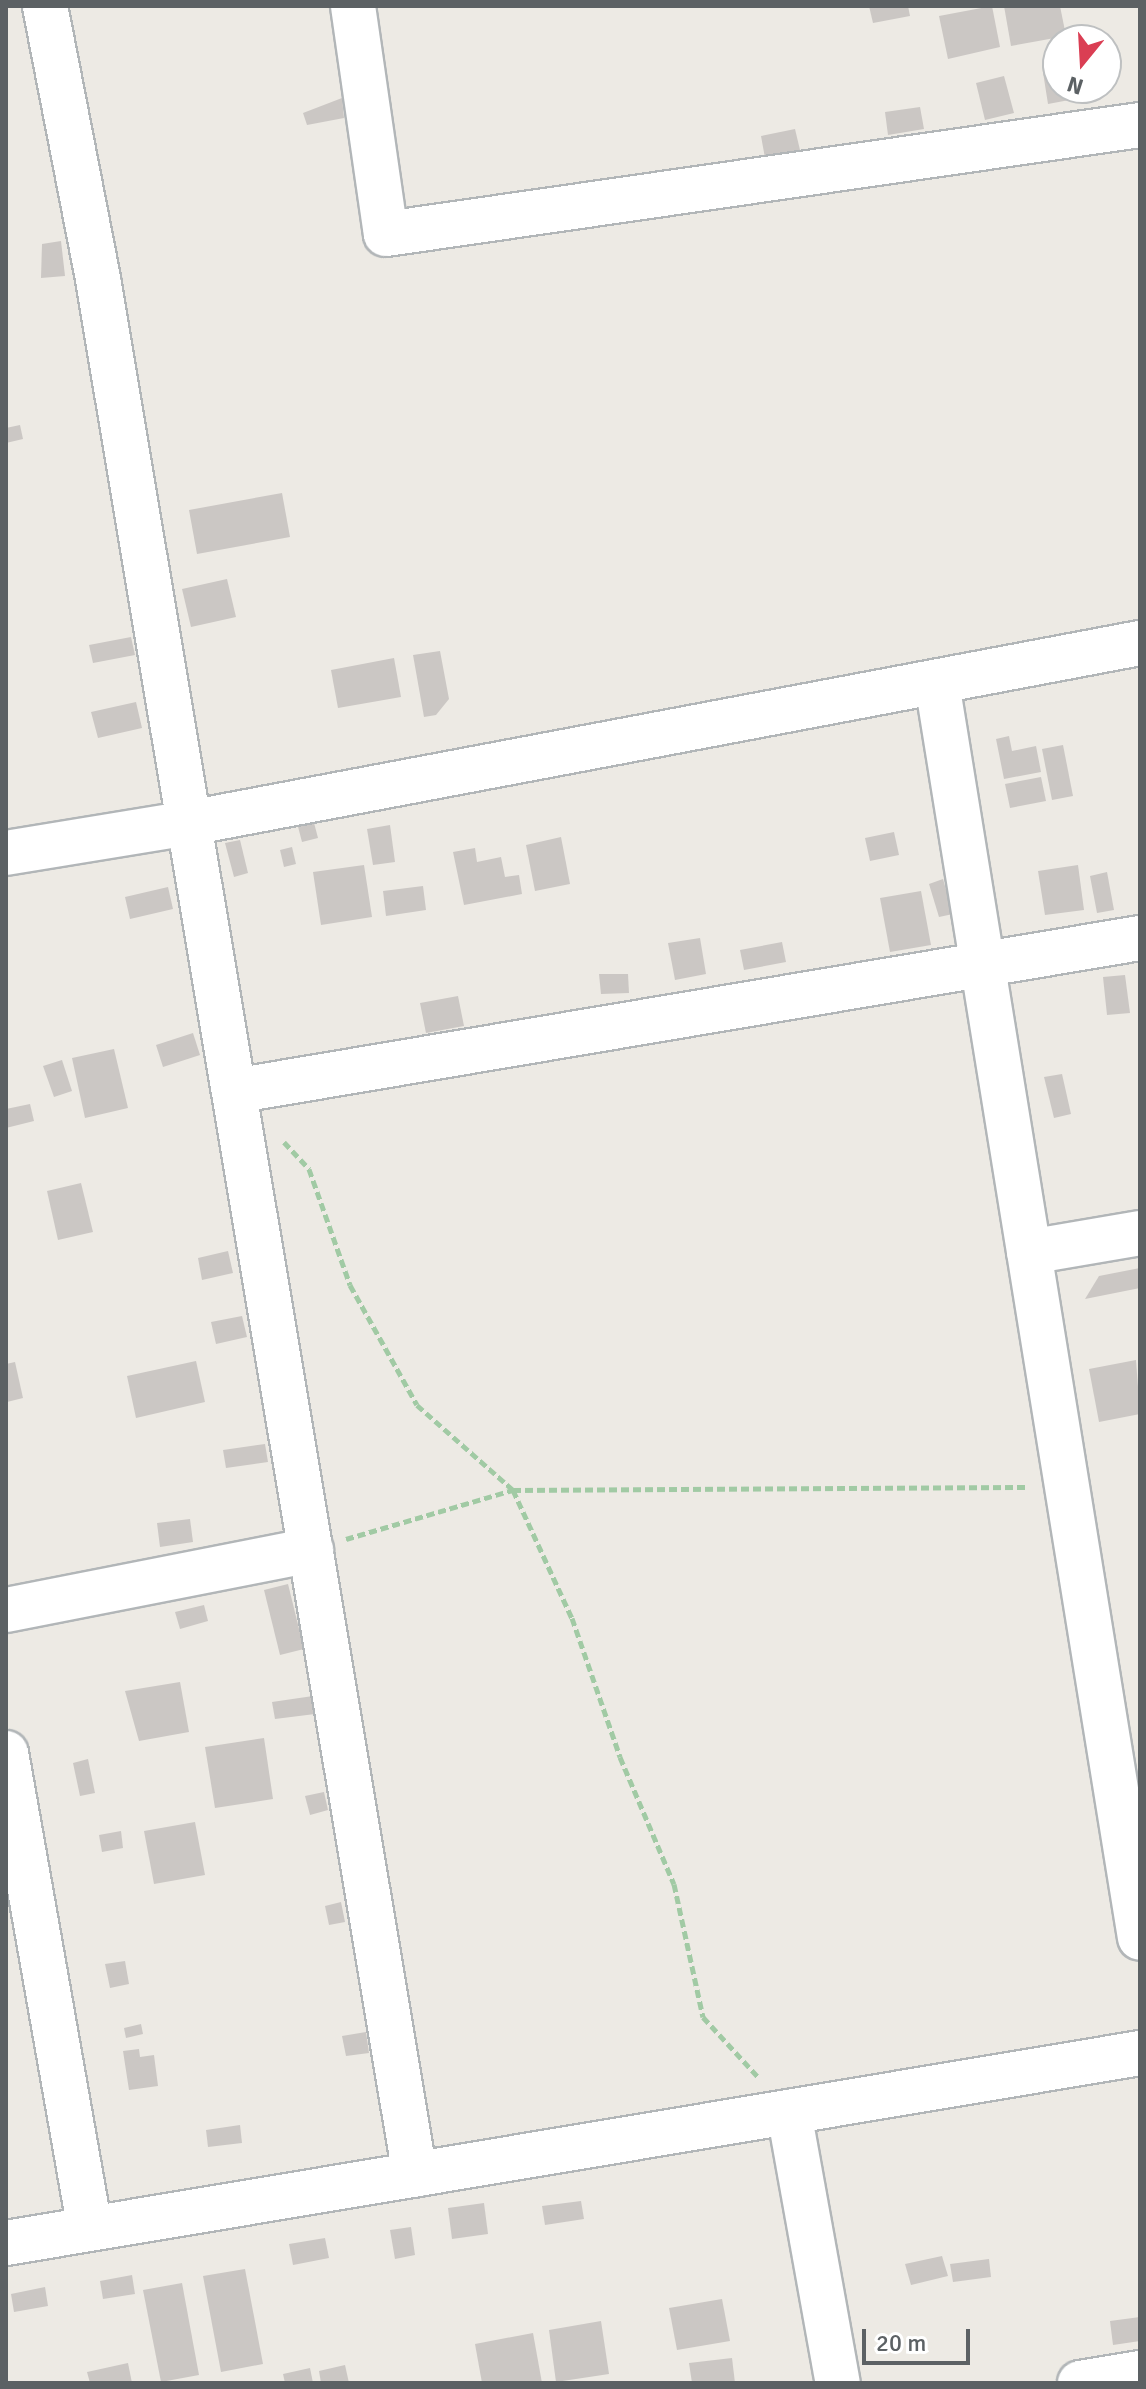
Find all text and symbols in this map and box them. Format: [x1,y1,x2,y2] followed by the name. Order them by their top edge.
[1042,24,1122,104] north arrow
[1064,70,1087,101] text: N
[866,2313,974,2363] scale bar
[876,2328,926,2358] text: 20 m

